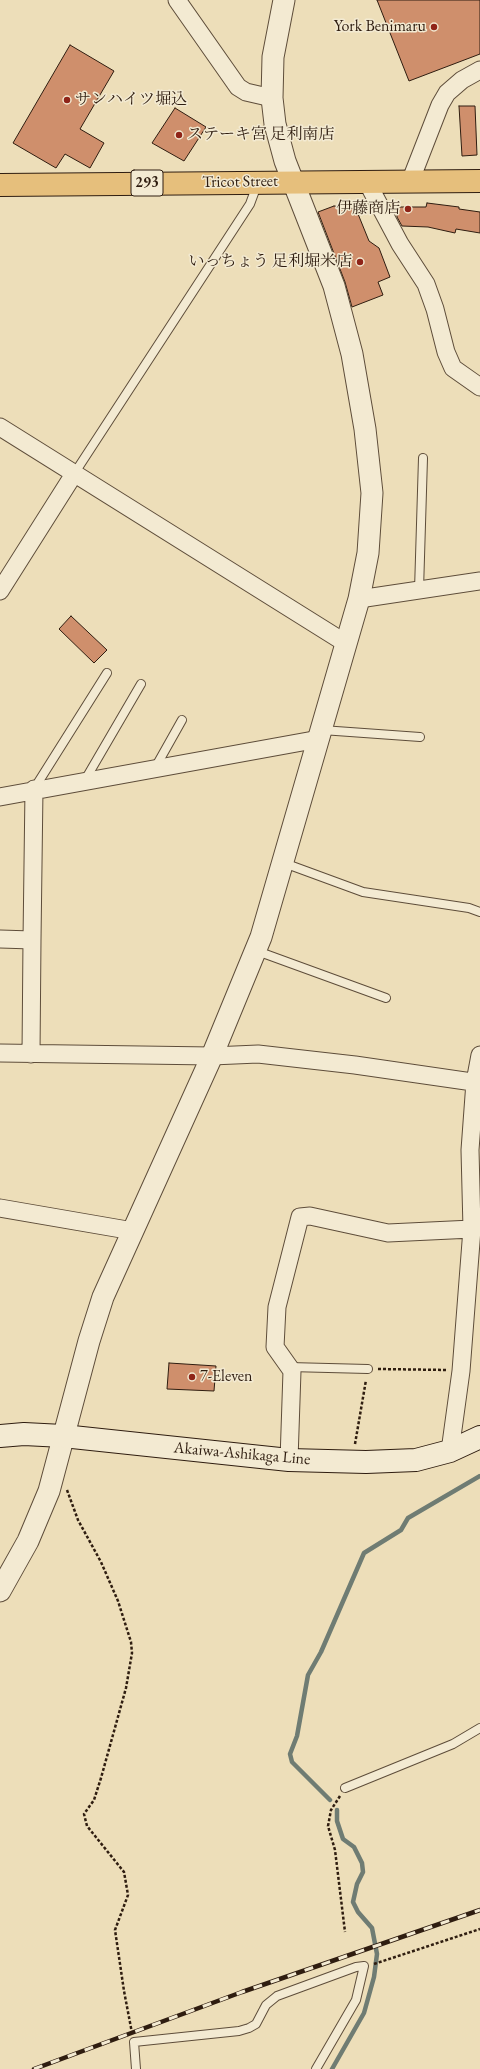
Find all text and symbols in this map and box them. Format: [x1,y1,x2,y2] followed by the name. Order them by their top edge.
[334,17,426,37] place label: York Benimaru
[429,22,439,32] marker: York Benimaru
[75,90,187,110] place label: サンハイツ堀込
[62,95,72,105] marker: サンハイツ堀込
[187,125,334,145] place label: ステーキ宮 足利南店
[174,130,184,140] marker: ステーキ宮 足利南店
[131,170,163,196] road number: 293
[202,172,278,192] street label: Tricot Street
[336,199,400,219] place label: 伊藤商店
[403,204,413,214] marker: 伊藤商店
[189,252,352,272] place label: いっちょう 足利堀米店
[355,257,365,267] marker: いっちょう 足利堀米店
[200,1367,252,1387] place label: 7-Eleven
[187,1372,197,1382] marker: 7-Eleven
[173,1438,311,1470] street label: Akaiwa-Ashikaga Line

